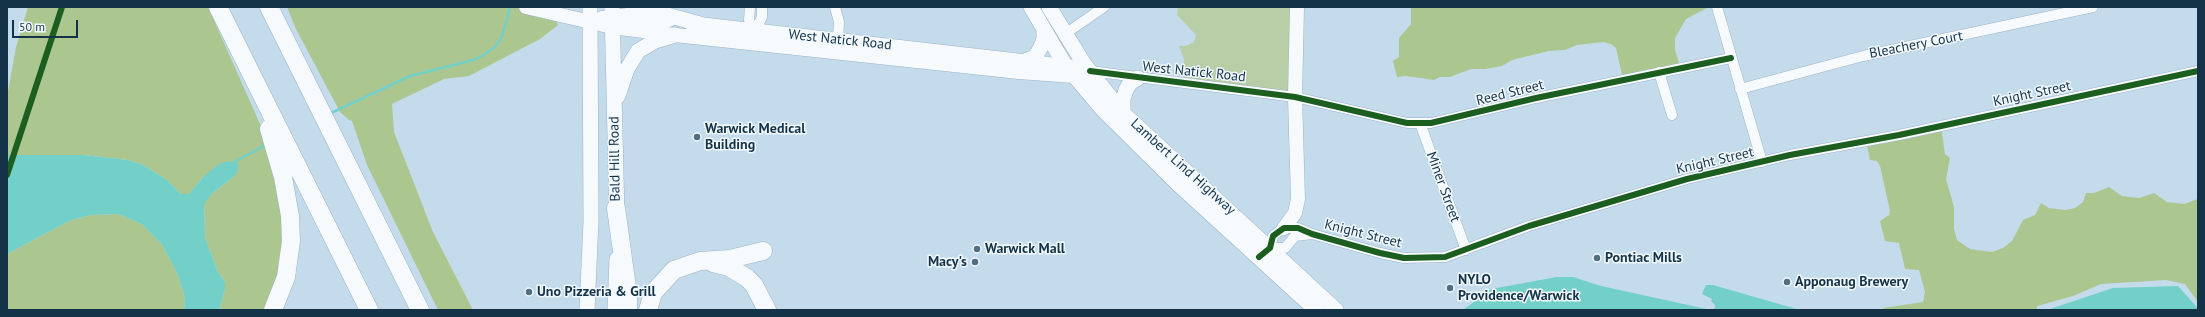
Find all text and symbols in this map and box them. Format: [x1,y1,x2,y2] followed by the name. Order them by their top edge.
[14,12,80,38] scale bar
[19,19,45,34] text: 50 m
[788,26,892,54] street label: West Natick Road
[1868,28,1964,62] street label: Bleachery Court
[1142,58,1246,86] street label: West Natick Road
[1475,77,1545,109] street label: Reed Street
[1992,78,2072,110] street label: Knight Street
[1127,115,1239,219] street label: Lambert Lind Highway
[606,116,624,202] street label: Bald Hill Road
[705,121,805,154] place label: Warwick Medical Building
[692,132,702,142] marker: Warwick Medical Building
[1675,144,1755,178] street label: Knight Street
[1422,149,1464,225] street label: Miner Street
[1323,216,1403,252] street label: Knight Street
[985,241,1065,257] place label: Warwick Mall
[972,244,982,254] marker: Warwick Mall
[1605,250,1682,266] place label: Pontiac Mills
[1592,253,1602,263] marker: Pontiac Mills
[928,254,967,270] place label: Macy's
[970,257,980,267] marker: Macy's
[1458,272,1579,304] place label: NYLO Providence/Warwick
[1795,274,1908,290] place label: Apponaug Brewery
[1782,277,1792,287] marker: Apponaug Brewery
[1445,283,1455,293] marker: NYLO Providence/Warwick
[537,284,656,300] place label: Uno Pizzeria & Grill
[524,287,534,297] marker: Uno Pizzeria & Grill

